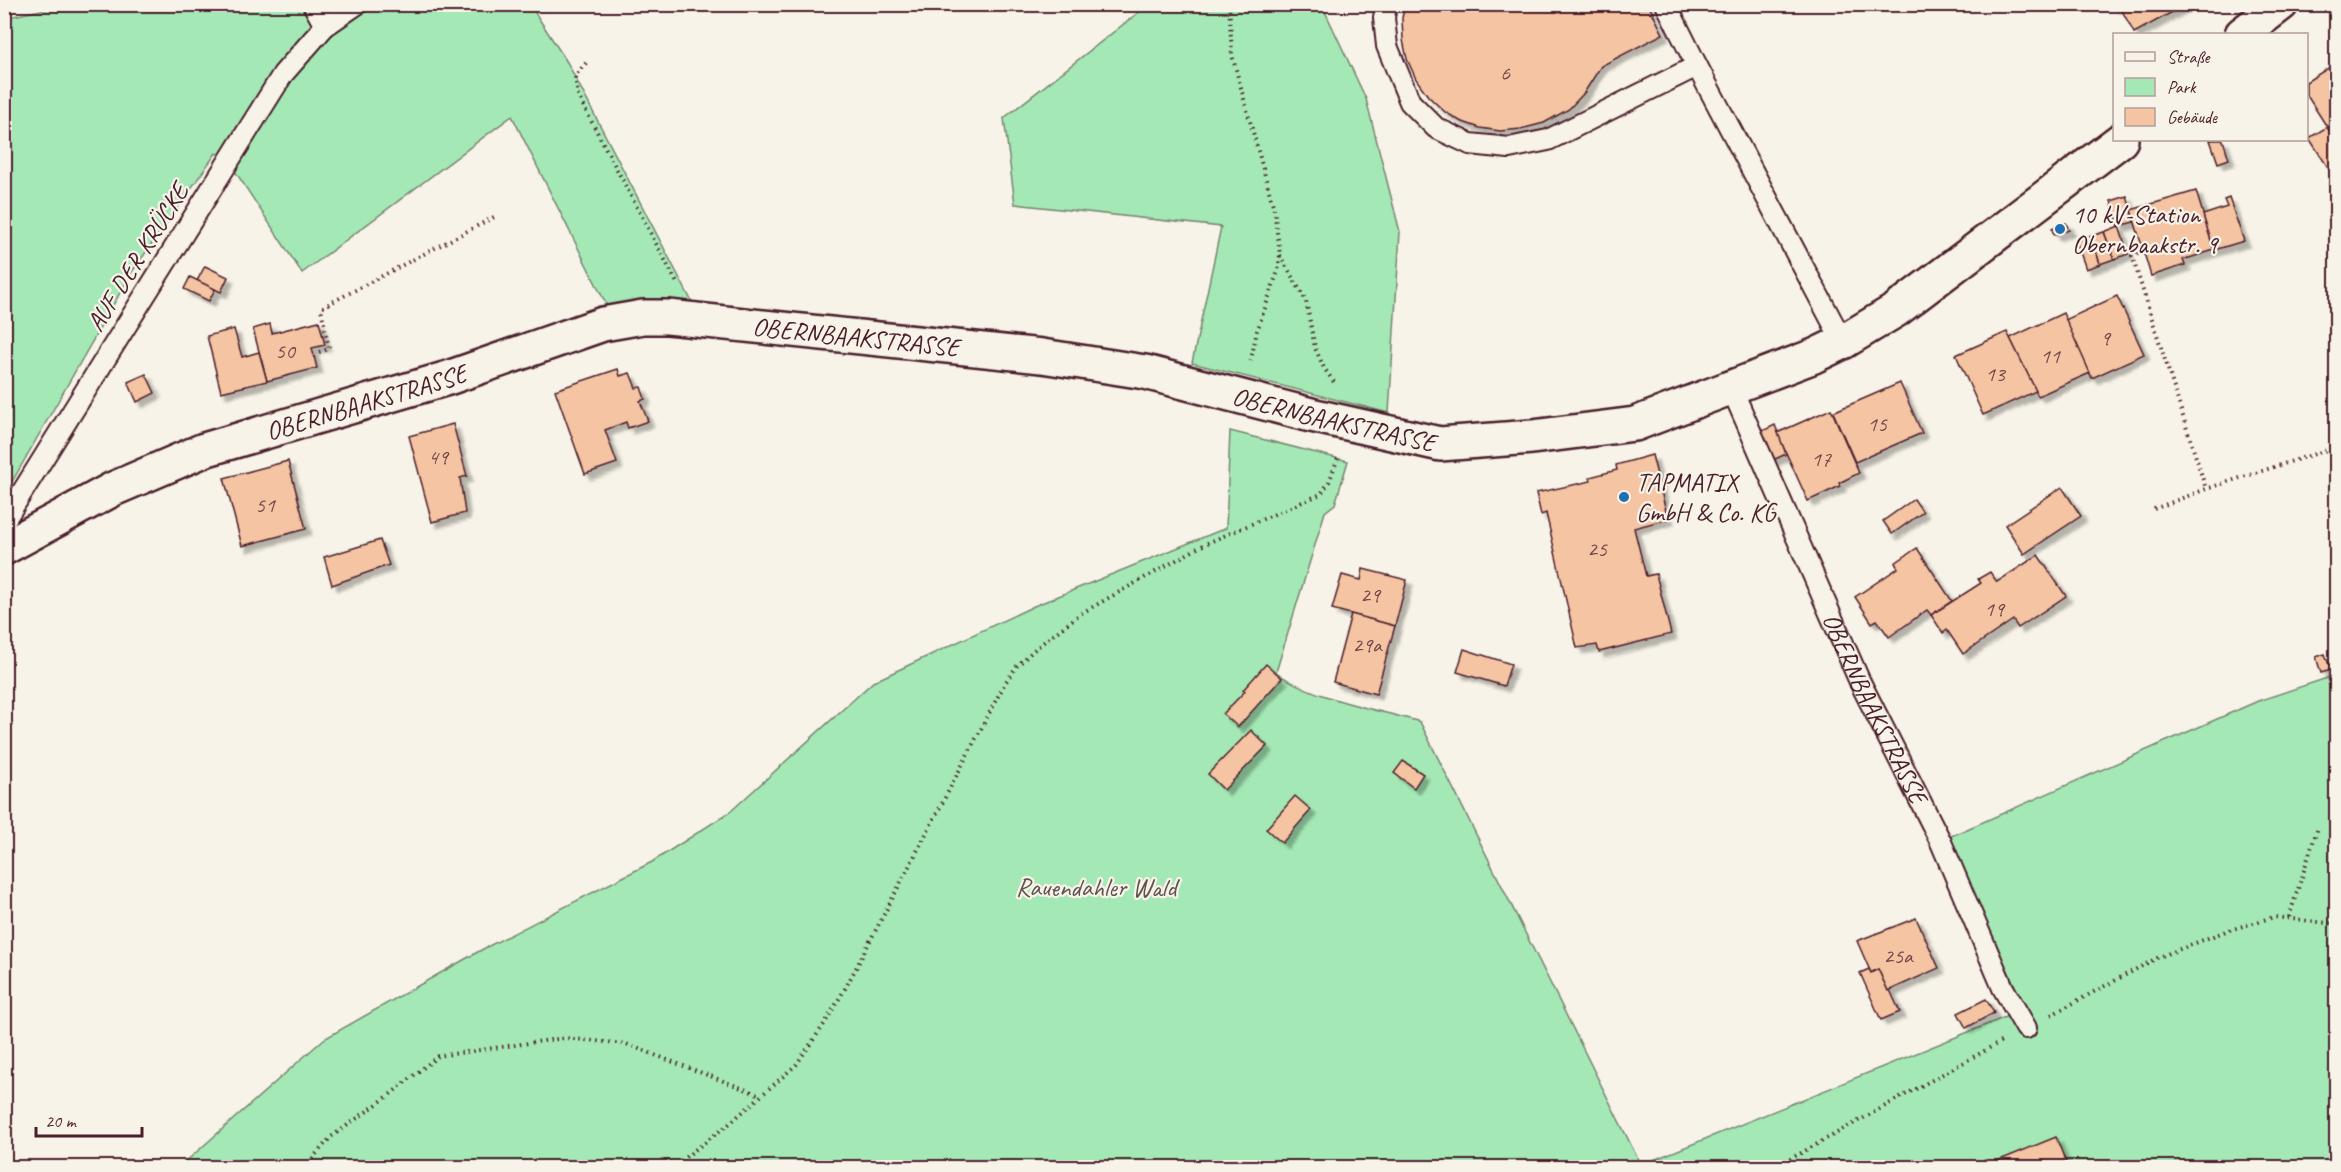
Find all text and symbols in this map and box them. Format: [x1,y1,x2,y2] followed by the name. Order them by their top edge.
[2113,33,2308,141] legend
[2167,46,2211,68] text: Straße
[1500,59,1511,87] house number: 6
[2167,76,2197,98] text: Park
[2167,106,2218,128] text: Gebäude
[79,174,198,338] street label: AUF DER KRÜCKE
[2072,198,2220,261] place label: 10 kV-Station Obernbaakstr. 9
[2053,222,2067,236] marker: 10 kV-Station Obernbaakstr. 9
[751,310,965,365] street label: OBERNBAAKSTRASSE
[2100,324,2112,352] house number: 9
[275,337,297,365] house number: 50
[2040,342,2061,370] house number: 11
[262,356,475,448] street label: OBERNBAAKSTRASSE
[1985,360,2007,388] house number: 13
[1229,379,1442,460] street label: OBERNBAAKSTRASSE
[1867,410,1888,438] house number: 15
[428,443,450,471] house number: 49
[1811,445,1832,473] house number: 17
[1636,466,1779,529] place label: TAPMATIX GmbH & Co. KG
[1617,490,1631,504] marker: TAPMATIX GmbH & Co. KG
[255,491,276,519] house number: 51
[1587,535,1608,563] house number: 25
[1360,581,1382,609] house number: 29
[1984,595,2006,623] house number: 19
[1815,608,1936,812] street label: OBERNBAAKSTRASSE
[1352,631,1383,659] house number: 29a
[1016,871,1180,904] park label: Rauendahler Wald
[1883,942,1914,970] house number: 25a
[36,1100,142,1138] scale bar
[45,1110,78,1132] text: 20 m

